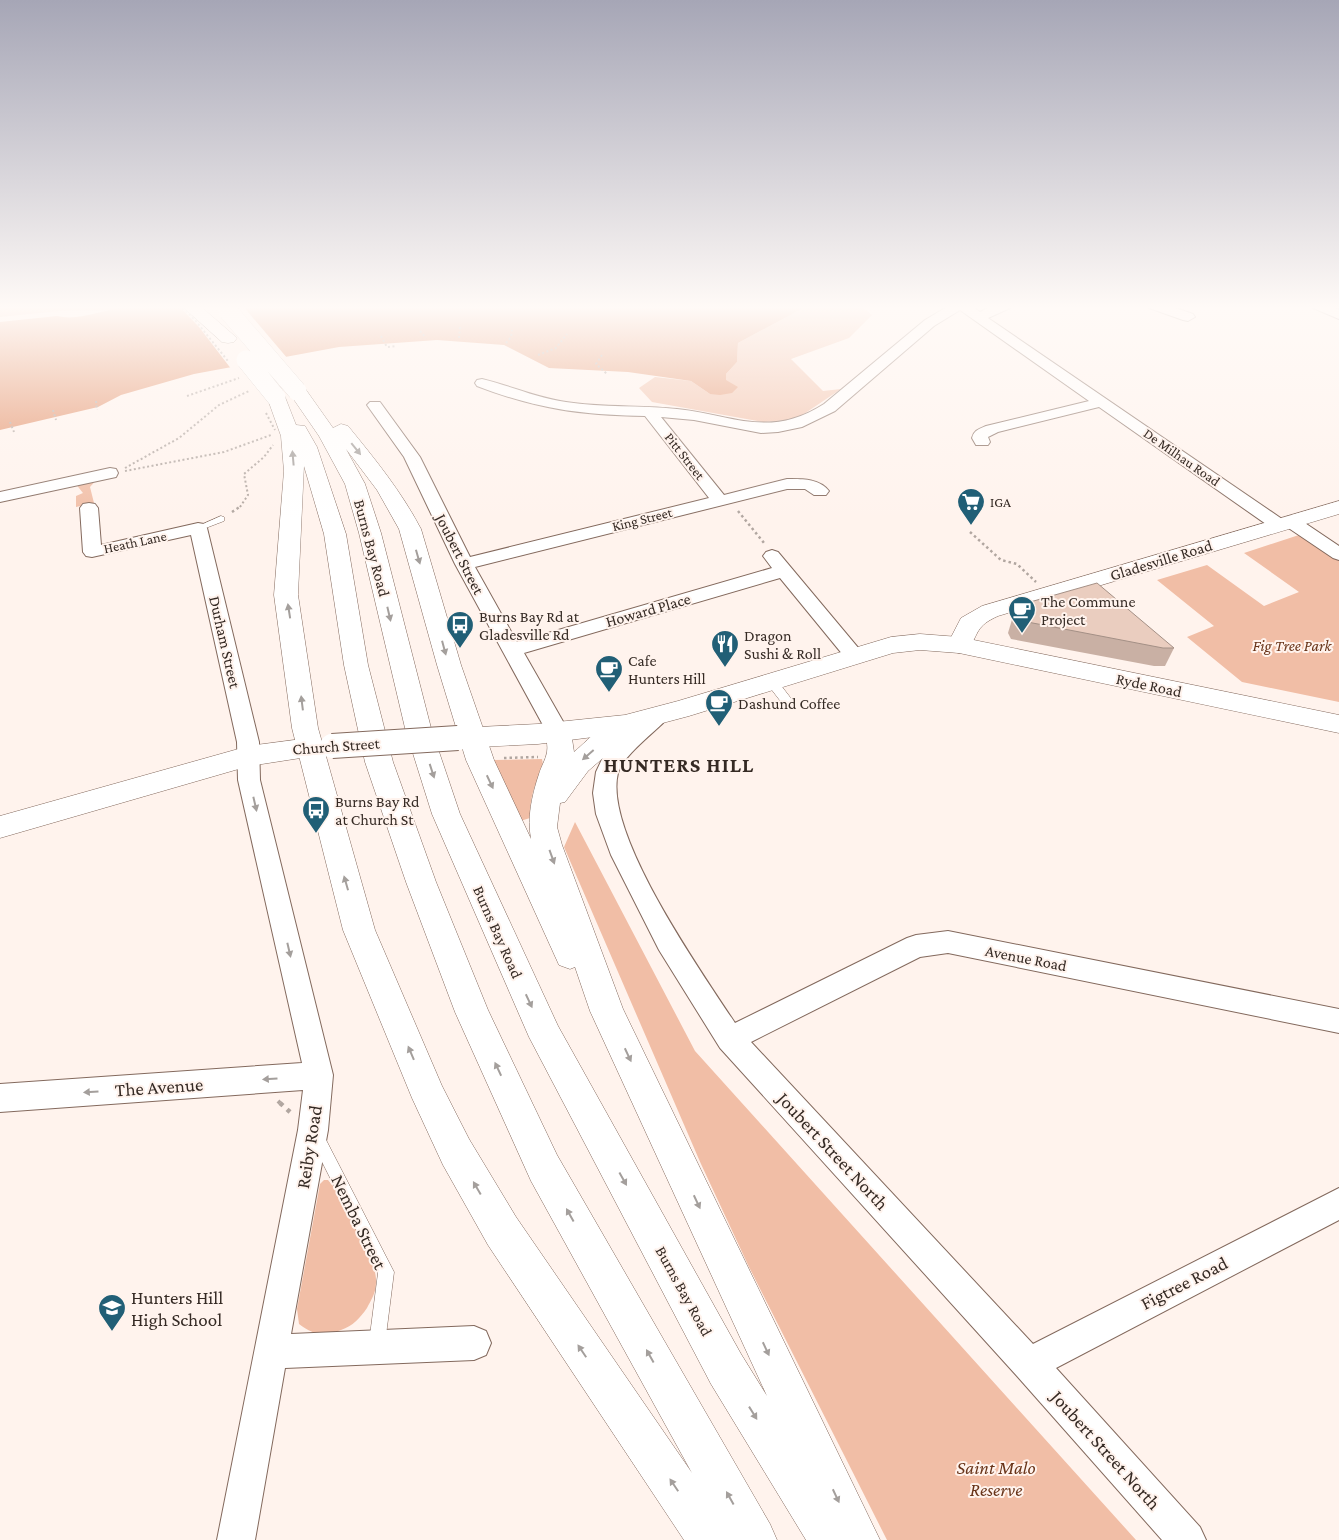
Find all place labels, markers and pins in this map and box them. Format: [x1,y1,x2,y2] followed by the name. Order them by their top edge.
[956,487,986,526] supermarket icon: IGA
[990,494,1011,510] place label: IGA
[1041,593,1135,629] place label: The Commune Project
[1007,595,1037,634] cafe icon: The Commune Project
[479,608,580,643] place label: Burns Bay Rd at Gladesville Rd
[445,610,475,649] bus stop icon: Burns Bay Rd at Gladesville Rd
[744,627,821,662] place label: Dragon Sushi & Roll
[710,629,740,668] restaurant icon: Dragon Sushi & Roll
[628,652,706,687] place label: Cafe Hunters Hill
[594,654,624,693] cafe icon: Cafe Hunters Hill
[704,688,734,727] cafe icon: Dashund Coffee
[738,695,840,712] place label: Dashund Coffee
[335,793,420,828] place label: Burns Bay Rd at Church St
[301,795,331,834] bus stop icon: Burns Bay Rd at Church St
[131,1287,223,1330] place label: Hunters Hill High School
[97,1293,127,1332] school or university icon: Hunters Hill High School

